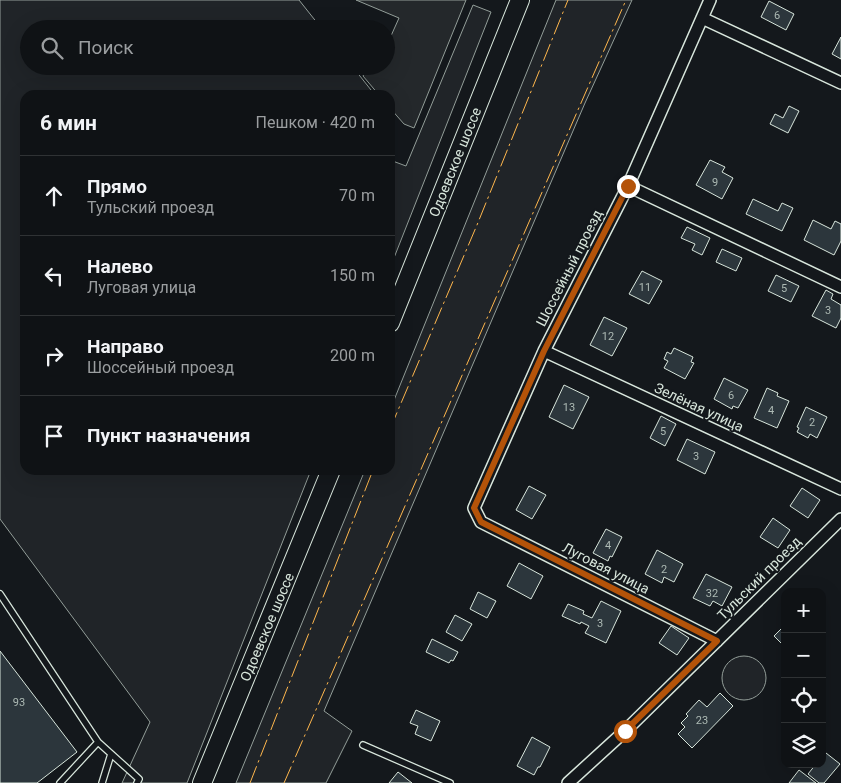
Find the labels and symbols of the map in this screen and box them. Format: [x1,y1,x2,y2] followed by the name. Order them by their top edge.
[774,9,780,22] house number: 6
[426,105,484,219] street label: Одоевское шоссе
[617,175,640,198] route end
[712,176,718,189] house number: 9
[533,207,606,329] street label: Шоссейный проезд
[639,281,651,294] house number: 11
[781,282,787,295] house number: 5
[825,304,831,317] house number: 3
[602,330,614,343] house number: 12
[652,379,746,435] street label: Зелёная улица
[728,389,734,402] house number: 6
[563,401,575,414] house number: 13
[768,404,774,417] house number: 4
[809,416,815,429] house number: 2
[660,425,666,438] house number: 5
[693,450,699,463] house number: 3
[714,533,804,623] street label: Тульский проезд
[560,539,652,597] street label: Луговая улица
[605,539,611,552] house number: 4
[661,563,667,576] house number: 2
[237,570,297,684] street label: Одоевское шоссе
[706,587,718,600] house number: 32
[597,617,603,630] house number: 3
[13,696,25,709] house number: 93
[696,714,708,727] house number: 23
[614,720,637,743] route start

